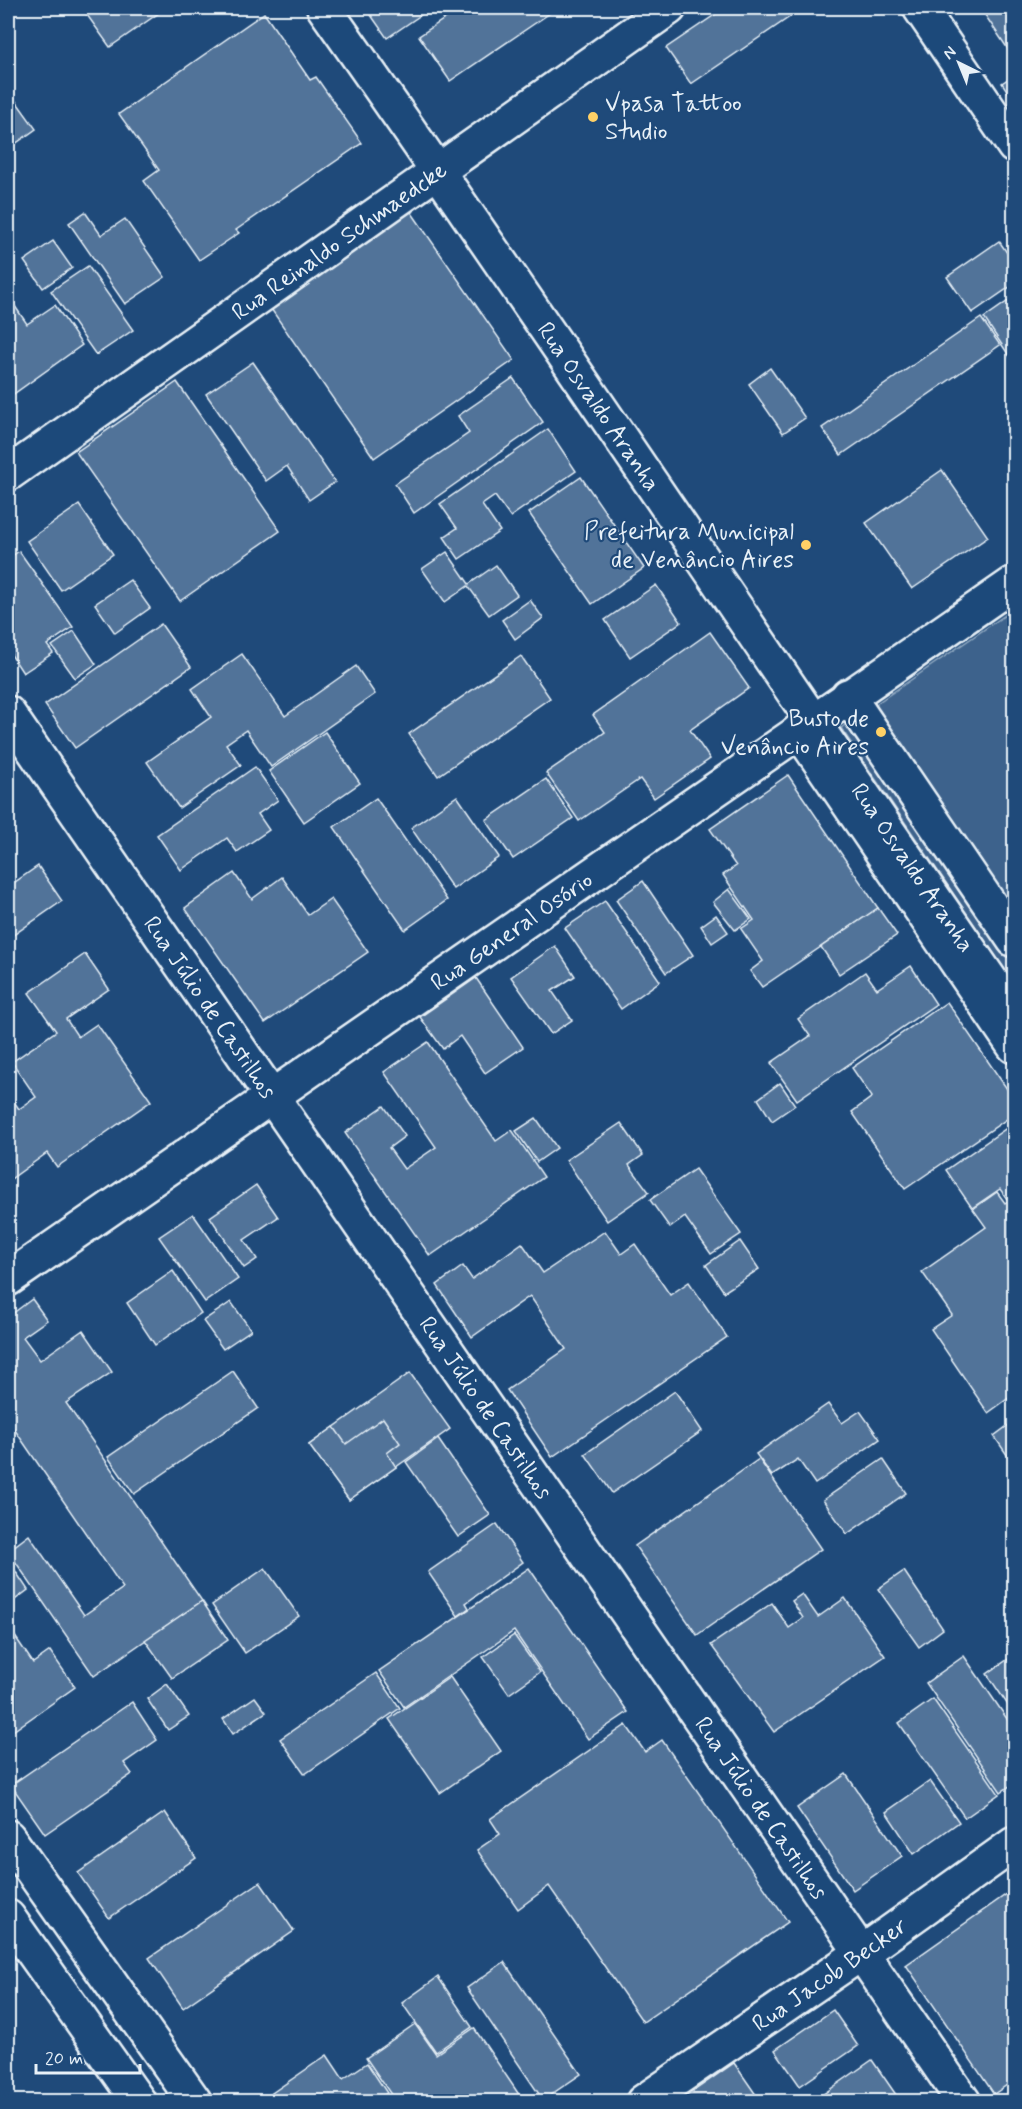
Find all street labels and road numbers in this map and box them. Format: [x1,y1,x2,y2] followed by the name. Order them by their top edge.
[226,155,454,329] street label: Rua Reinaldo Schmaedcke
[529,316,666,498] street label: Rua Osvaldo Aranha
[843,778,981,959] street label: Rua Osvaldo Aranha
[425,865,599,999] street label: Rua General Osório
[135,910,283,1106] street label: Rua Júlio de Castilhos
[411,1311,559,1506] street label: Rua Júlio de Castilhos
[686,1711,834,1906] street label: Rua Júlio de Castilhos
[747,1911,914,2040] street label: Rua Jacob Becker

